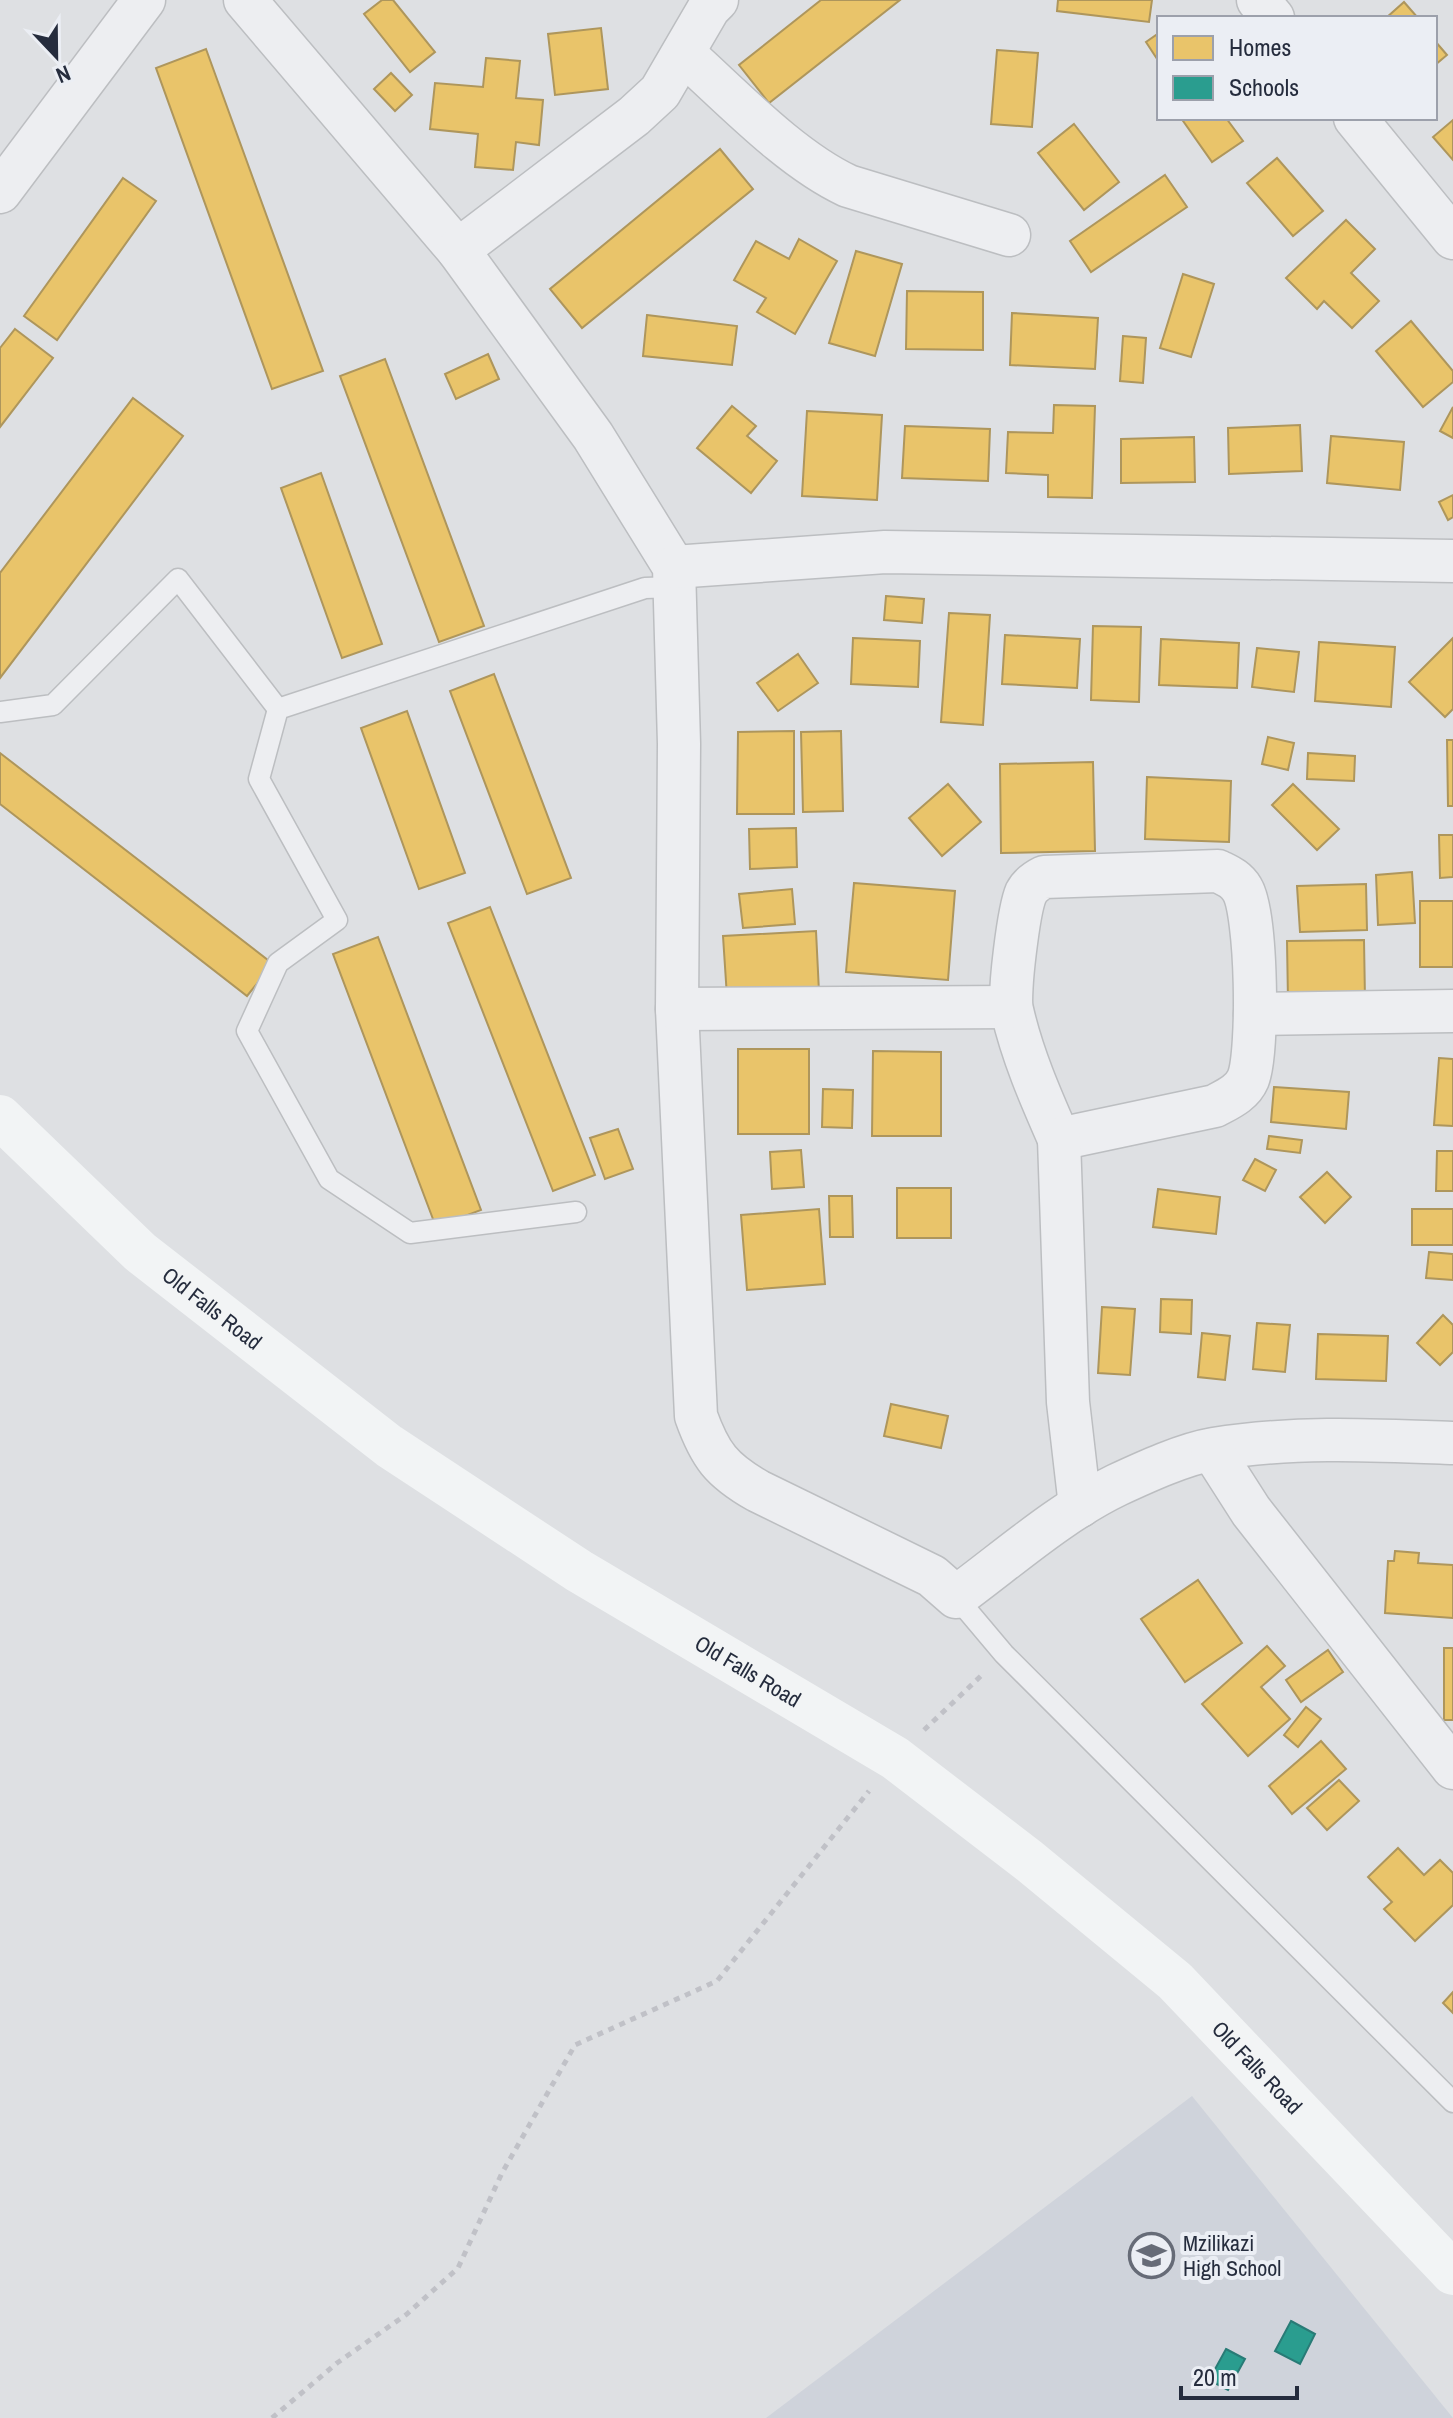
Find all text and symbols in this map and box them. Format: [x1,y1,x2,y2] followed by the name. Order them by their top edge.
[16,16,96,96] north arrow
[1157,16,1437,120] legend
[1229,31,1291,63] text: Homes
[52,58,75,91] text: N
[1229,71,1299,103] text: Schools
[156,1260,268,1357] street label: Old Falls Road
[689,1628,807,1714] street label: Old Falls Road
[1205,2014,1309,2121] street label: Old Falls Road
[1183,2228,1281,2283] place label: Mzilikazi High School
[1128,2232,1176,2280] school or university icon: Mzilikazi High School
[1181,2350,1297,2400] scale bar
[1193,2361,1237,2393] text: 20 m

